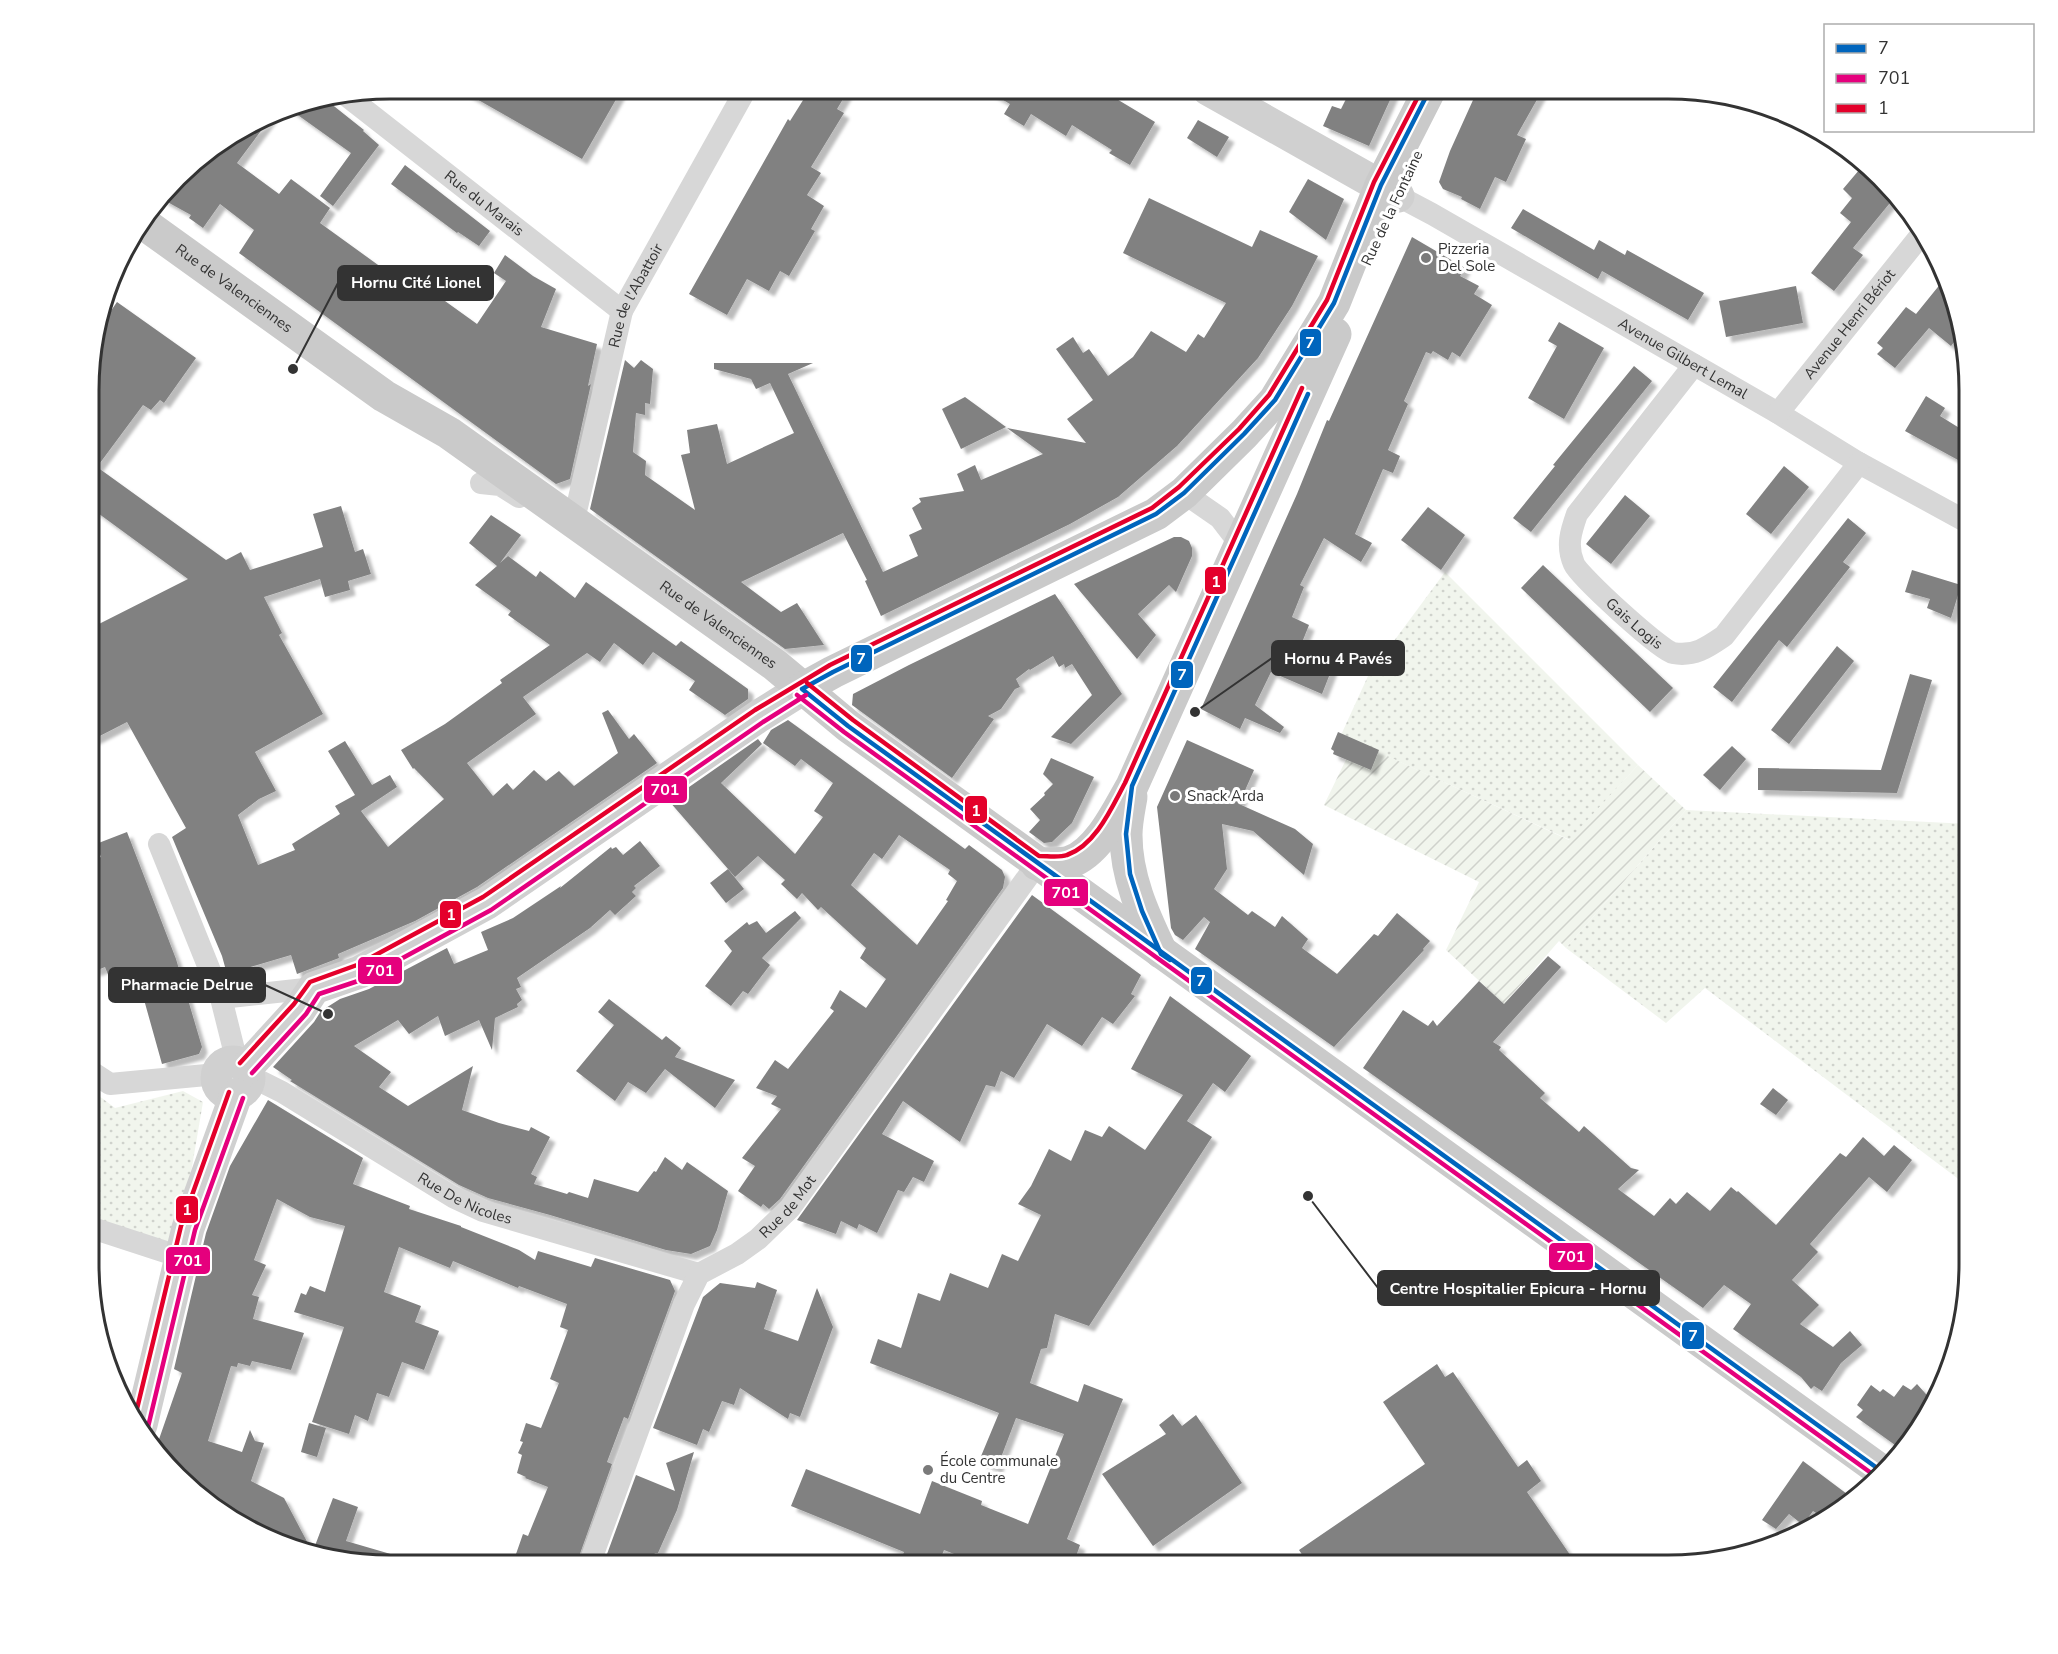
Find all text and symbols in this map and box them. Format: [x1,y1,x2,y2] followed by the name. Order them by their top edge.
[1824,24,2034,132] legend
[1878,36,1889,60] text: 7
[1878,66,1910,90] text: 701
[1878,96,1889,120] text: 1
[1357,147,1428,269] street label: Rue de la Fontaine
[440,166,528,241] street label: Rue du Marais
[171,239,297,337] street label: Rue de Valenciennes
[604,239,668,350] street label: Rue de l'Abattoir
[1438,239,1495,276] place label: Pizzeria Del Sole
[1419,251,1433,265] marker: Pizzeria Del Sole
[1799,264,1900,383] street label: Avenue Henri Bériot
[338,266,493,300] callout: Hornu Cité Lionel
[351,272,481,294] text: Hornu Cité Lionel
[1614,313,1752,404] street label: Avenue Gilbert Lemal
[1299,328,1322,357] line badge: 7
[1305,332,1315,354] text: 7
[1204,566,1227,595] line badge: 1
[1211,571,1221,593] text: 1
[656,576,781,673] street label: Rue de Valenciennes
[1601,593,1667,654] street label: Gais Logis
[1272,641,1404,675] callout: Hornu 4 Pavés
[850,644,873,673] line badge: 7
[856,648,866,670] text: 7
[1284,648,1392,670] text: Hornu 4 Pavés
[1170,660,1194,689] line badge: 7
[1177,664,1187,686] text: 7
[643,775,688,804] line badge: 701
[651,779,679,801] text: 701
[1187,786,1264,806] place label: Snack Arda
[1168,789,1182,803] marker: Snack Arda
[964,795,988,824] line badge: 1
[971,800,981,822] text: 1
[1043,878,1089,907] line badge: 701
[1052,882,1080,904] text: 701
[439,900,462,929] line badge: 1
[446,904,456,926] text: 1
[357,956,403,985] line badge: 701
[366,960,394,982] text: 701
[1190,966,1213,995] line badge: 7
[109,968,265,1002] callout: Pharmacie Delrue
[1196,970,1206,992] text: 7
[121,974,254,996] text: Pharmacie Delrue
[414,1168,514,1229] street label: Rue De Nicoles
[755,1171,821,1242] street label: Rue de Mot
[175,1195,199,1224] line badge: 1
[182,1199,192,1221] text: 1
[1548,1242,1594,1271] line badge: 701
[165,1246,211,1275] line badge: 701
[1557,1246,1585,1268] text: 701
[174,1250,202,1272] text: 701
[1378,1271,1659,1305] callout: Centre Hospitalier Epicura - Hornu
[1389,1278,1647,1300] text: Centre Hospitalier Epicura - Hornu
[1681,1321,1705,1350] line badge: 7
[1688,1325,1698,1347] text: 7
[940,1451,1058,1488] place label: École communale du Centre
[921,1463,935,1477] marker: École communale du Centre

